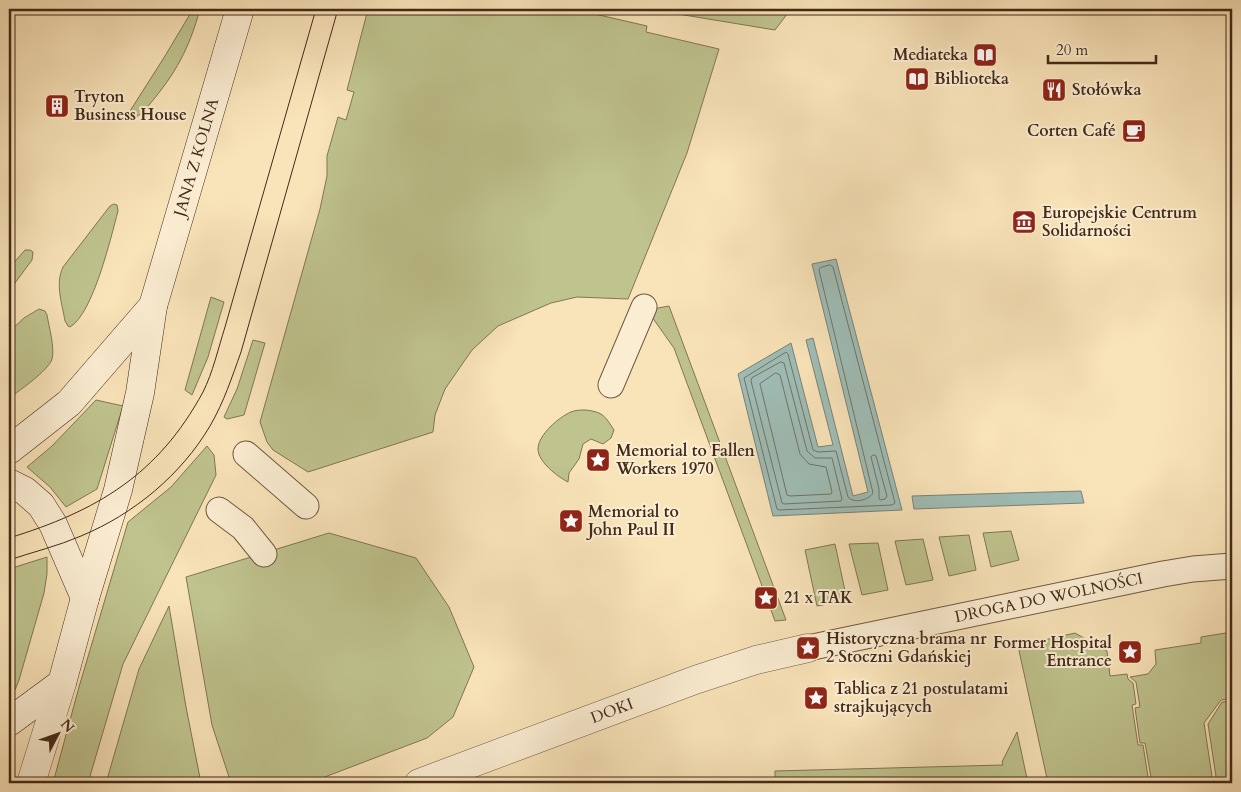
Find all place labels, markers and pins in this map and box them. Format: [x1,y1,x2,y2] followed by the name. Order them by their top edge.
[972,42,998,68] library icon: Mediateka
[893,44,968,66] place label: Mediateka
[904,66,930,92] library icon: Biblioteka
[934,68,1009,90] place label: Biblioteka
[1041,77,1067,103] restaurant icon: Stołówka
[1072,79,1141,101] place label: Stołówka
[74,86,187,126] place label: Tryton Business House
[44,93,70,119] building icon: Tryton Business House
[1121,118,1147,144] cafe icon: Corten Café
[1027,120,1116,142] place label: Corten Café
[1042,202,1197,242] place label: Europejskie Centrum Solidarności
[1011,209,1037,235] museum icon: Europejskie Centrum Solidarności
[615,440,755,480] place label: Memorial to Fallen Workers 1970
[585,447,611,473] place icon: Memorial to Fallen Workers 1970
[586,501,679,541] place label: Memorial to John Paul II
[558,508,584,534] place icon: Memorial to John Paul II
[753,585,779,611] place icon: 21 x TAK
[784,587,853,609] place label: 21 x TAK
[826,628,987,668] place label: Historyczna brama nr 2 Stoczni Gdańskiej
[993,632,1112,672] place label: Former Hospital Entrance
[795,635,821,661] place icon: Historyczna brama nr 2 Stoczni Gdańskiej
[1117,639,1143,665] place icon: Former Hospital Entrance
[834,678,1008,718] place label: Tablica z 21 postulatami strajkujących
[803,685,829,711] place icon: Tablica z 21 postulatami strajkujących

